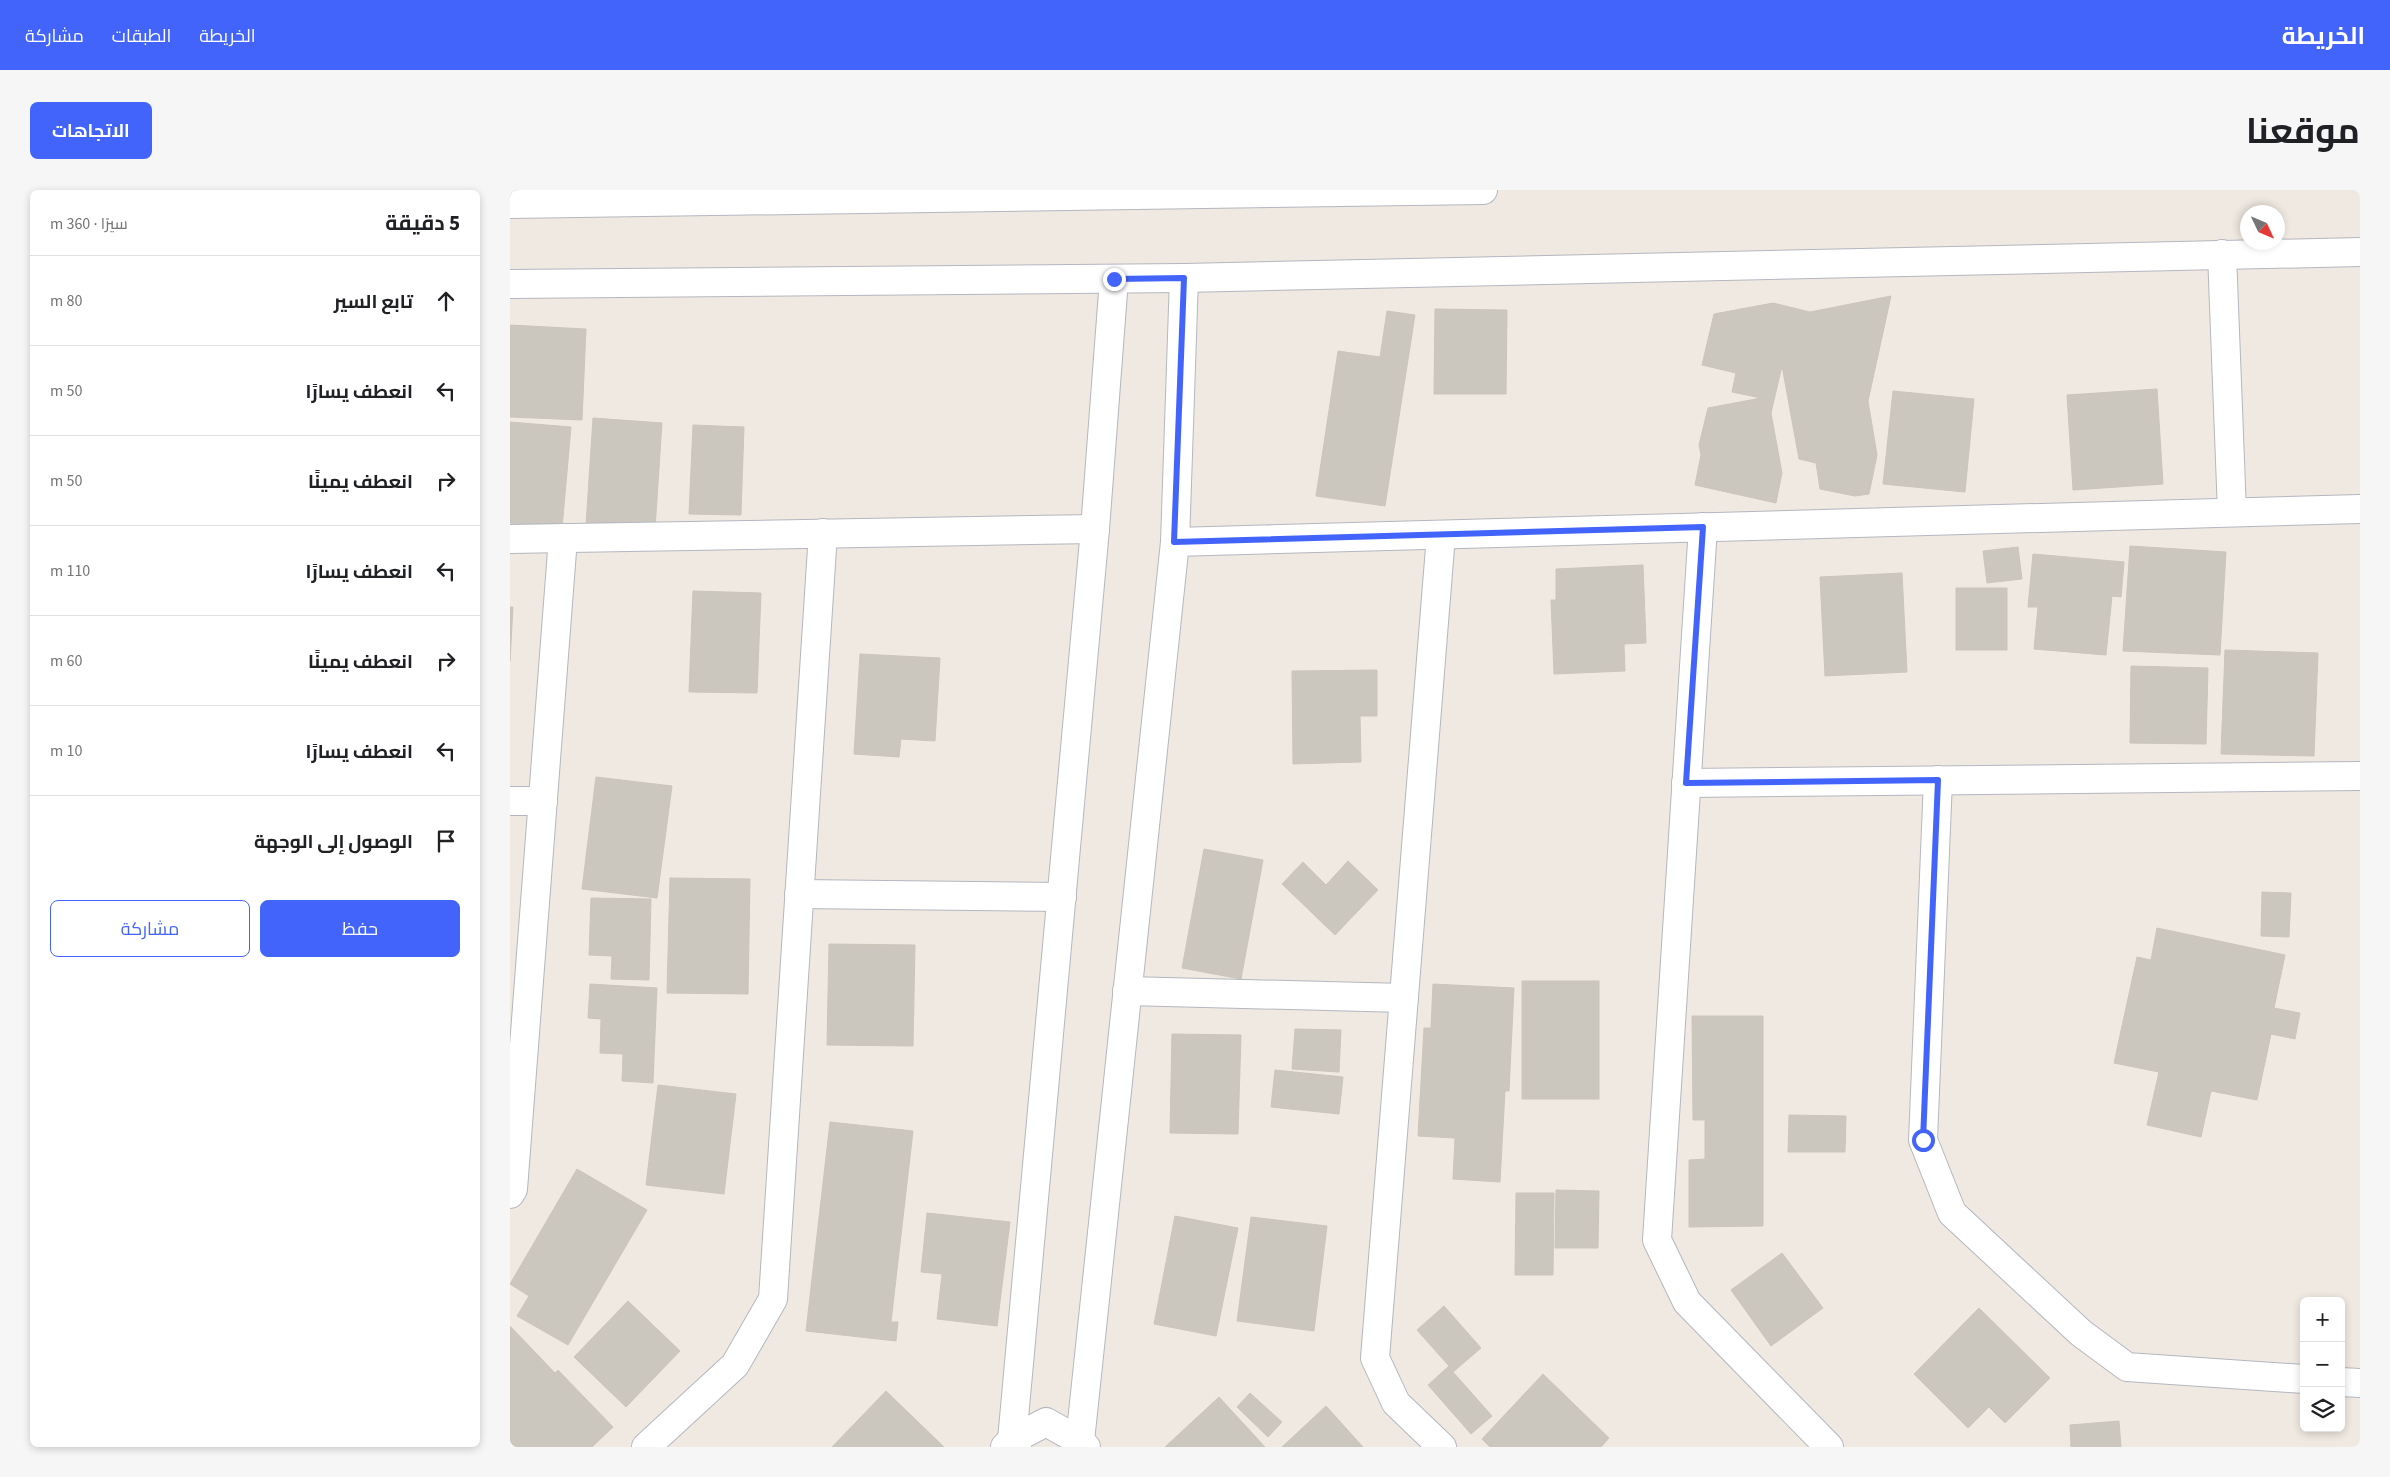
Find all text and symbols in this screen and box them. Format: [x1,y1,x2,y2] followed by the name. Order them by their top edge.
[2282,19,2365,54] text: الخريطة
[25,24,84,49] text: مشاركة
[112,24,171,49] text: الطبقات
[199,24,256,49] text: الخريطة
[30,102,152,159] button: الاتجاهات
[2246,107,2360,157] text: موقعنا
[2240,205,2285,250] north arrow
[385,208,460,238] text: 5 دقيقة
[50,213,128,235] text: سيرًا · 360 m
[1103,268,1126,291] route end
[432,287,460,315] icon: ahead
[334,289,413,316] text: تابع السير
[50,290,82,312] text: 80 m
[432,377,460,405] icon: left
[306,379,413,406] text: انعطف يسارًا
[50,380,82,402] text: 50 m
[432,467,460,495] icon: right
[308,469,413,496] text: انعطف يمينًا
[50,470,82,492] text: 50 m
[432,557,460,585] icon: left
[306,559,413,586] text: انعطف يسارًا
[50,560,90,582] text: 110 m
[432,647,460,675] icon: right
[308,649,413,676] text: انعطف يمينًا
[50,650,82,672] text: 60 m
[432,737,460,765] icon: left
[306,739,413,766] text: انعطف يسارًا
[50,740,82,762] text: 10 m
[432,827,460,855] icon: arrive
[254,829,413,856] text: الوصول إلى الوجهة
[50,900,250,957] button: مشاركة
[260,900,460,957] button: حفظ
[1912,1129,1935,1152] route start
[2300,1297,2345,1432] map controls
[2300,1297,2345,1342] button: +
[2300,1342,2345,1387] button: −
[2300,1387,2345,1432] button: layers

